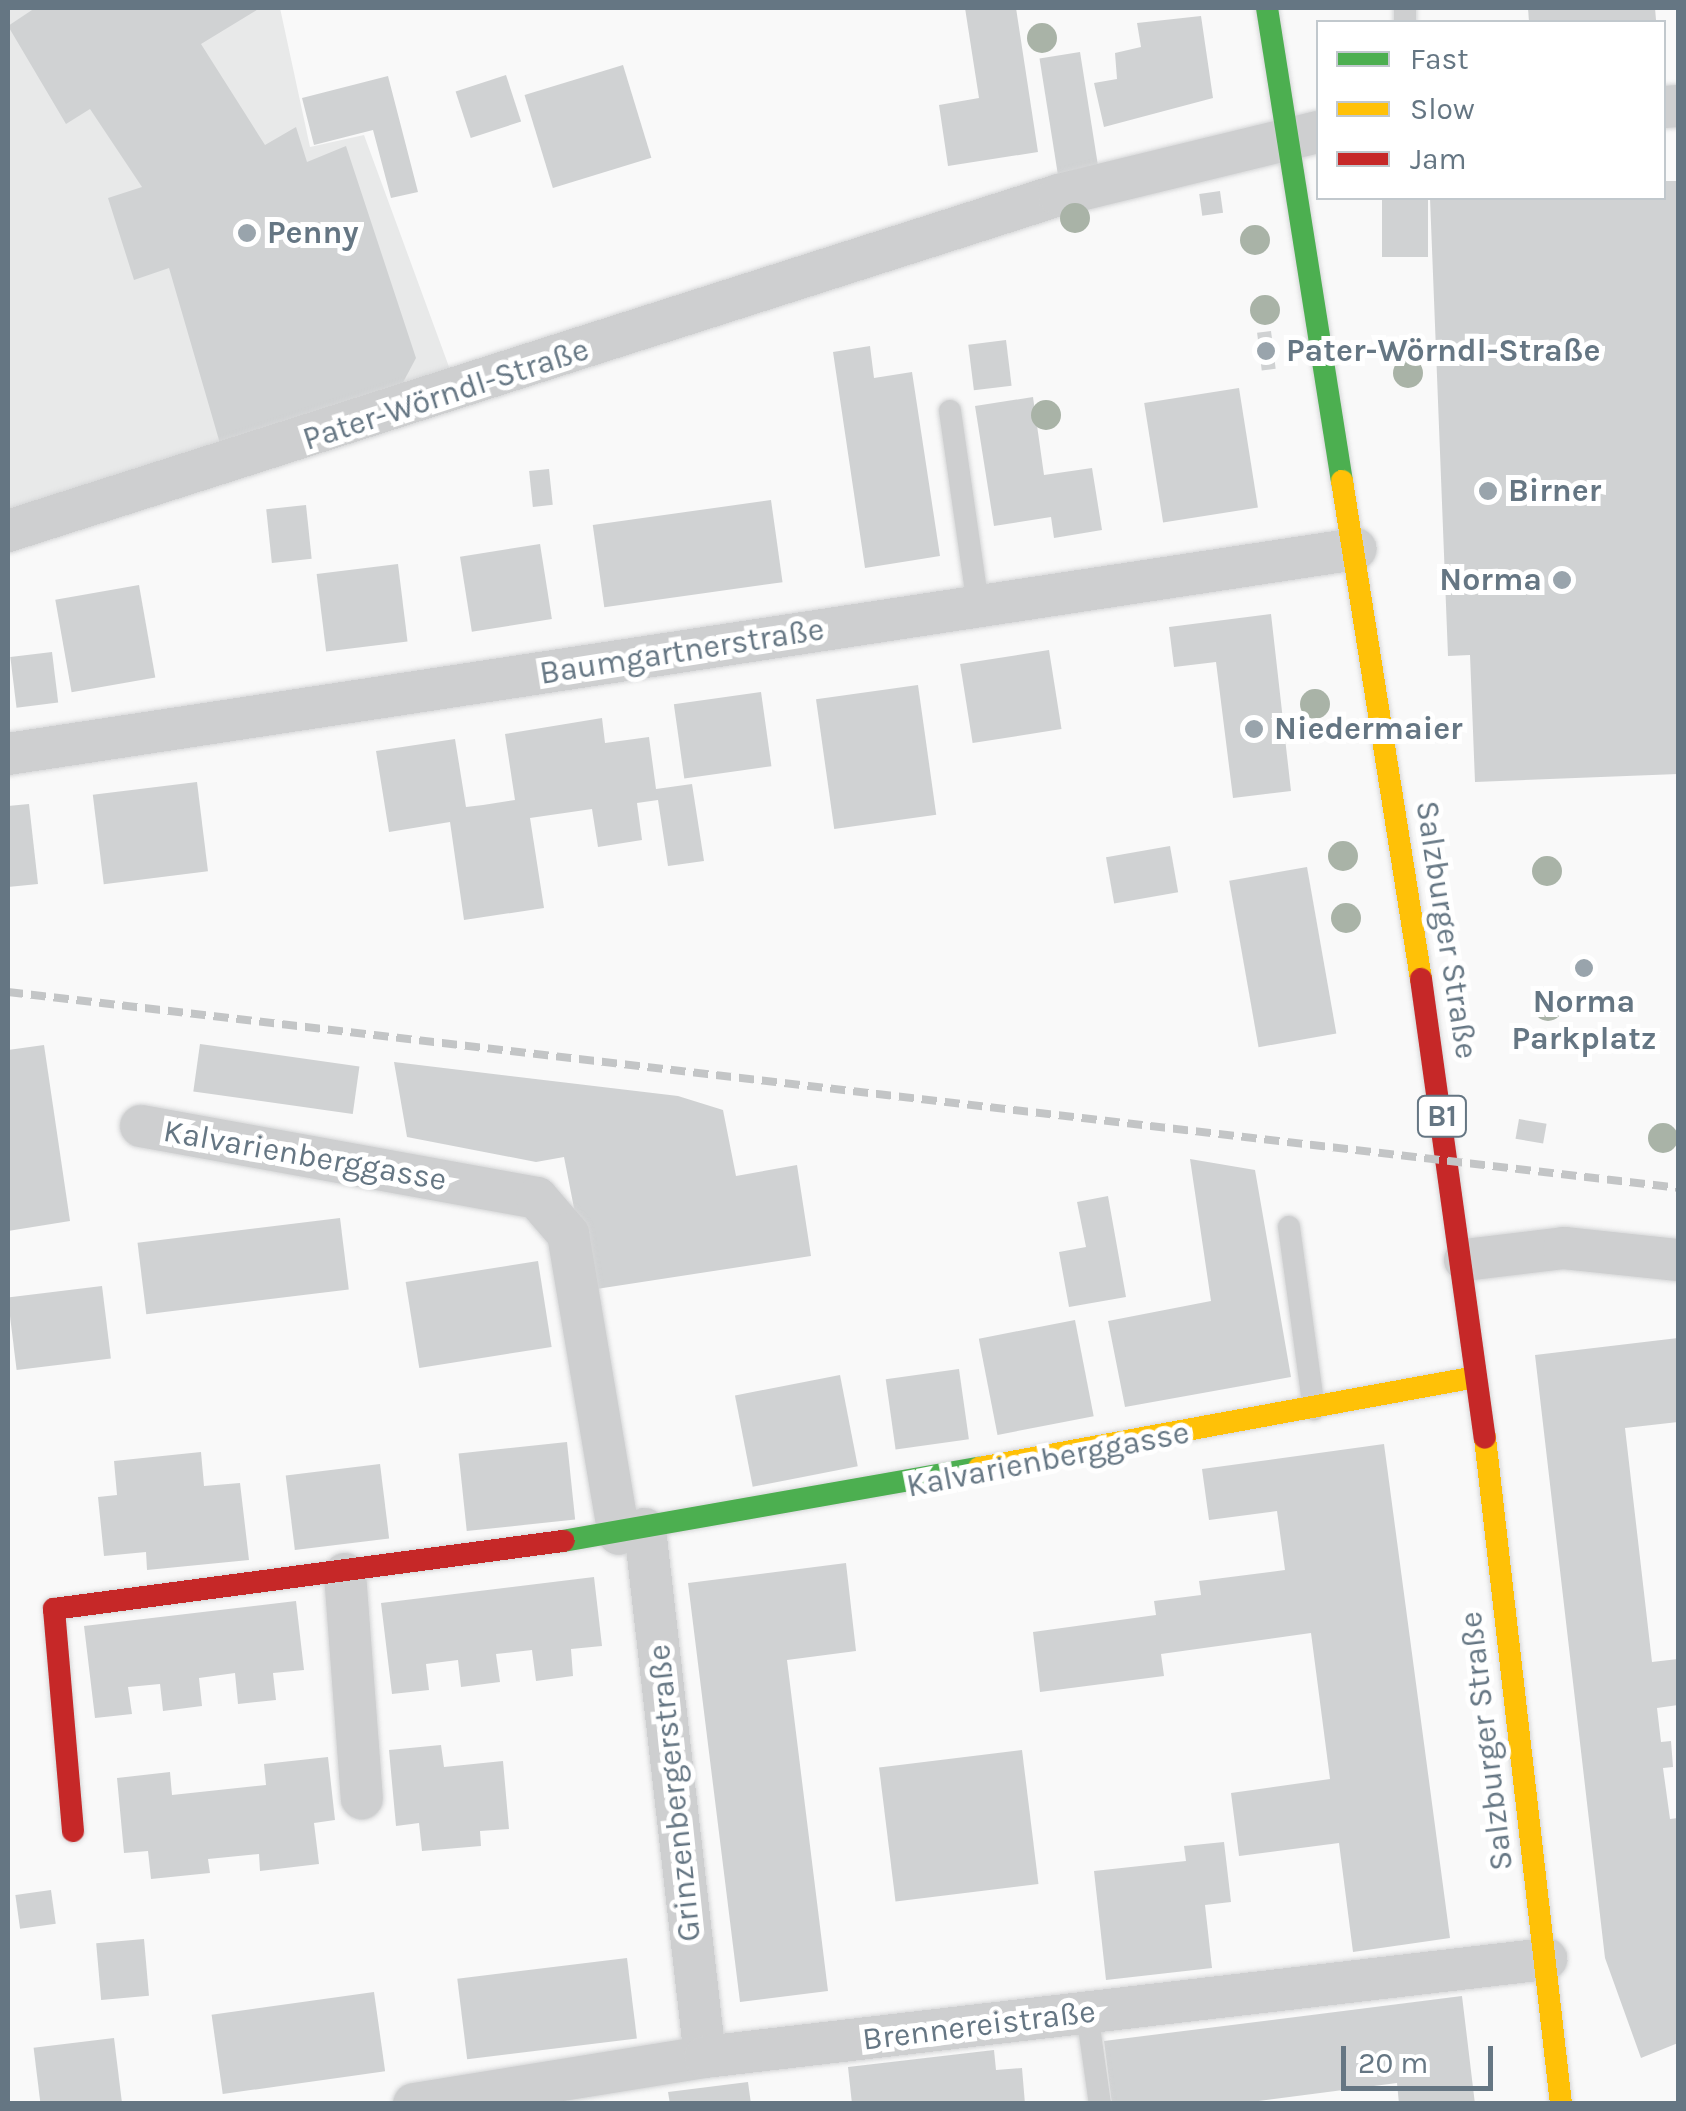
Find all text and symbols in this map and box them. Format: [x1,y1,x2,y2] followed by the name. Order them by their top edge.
[1316,20,1666,200] legend
[1410,41,1469,77] text: Fast
[1410,91,1475,127] text: Slow
[1410,141,1467,177] text: Jam
[267,214,359,252] place label: Penny
[236,222,258,244] marker: Penny
[298,331,594,459] street label: Pater-Wörndl-Straße
[1286,332,1600,370] place label: Pater-Wörndl-Straße
[1255,340,1277,362] marker: Pater-Wörndl-Straße
[1508,472,1601,510] place label: Birner
[1477,480,1499,502] marker: Birner
[1439,561,1542,599] place label: Norma
[1551,569,1573,591] marker: Norma
[537,611,827,693] street label: Baumgartnerstraße
[1274,710,1463,748] place label: Niedermaier
[1243,718,1265,740] marker: Niedermaier
[1407,798,1485,1062] street label: Salzburger Straße
[1573,957,1595,979] marker: Norma Parkplatz
[1511,984,1657,1059] place label: Norma Parkplatz
[1414,1091,1470,1141] road number: B1
[160,1112,450,1200] street label: Kalvarienberggasse
[904,1414,1192,1506] street label: Kalvarienberggasse
[1452,1609,1522,1873] street label: Salzburger Straße
[640,1643,710,1943] street label: Grinzenbergerstraße
[860,1993,1098,2059] street label: Brennereistraße
[1346,2026,1498,2088] scale bar
[1358,2045,1428,2081] text: 20 m

